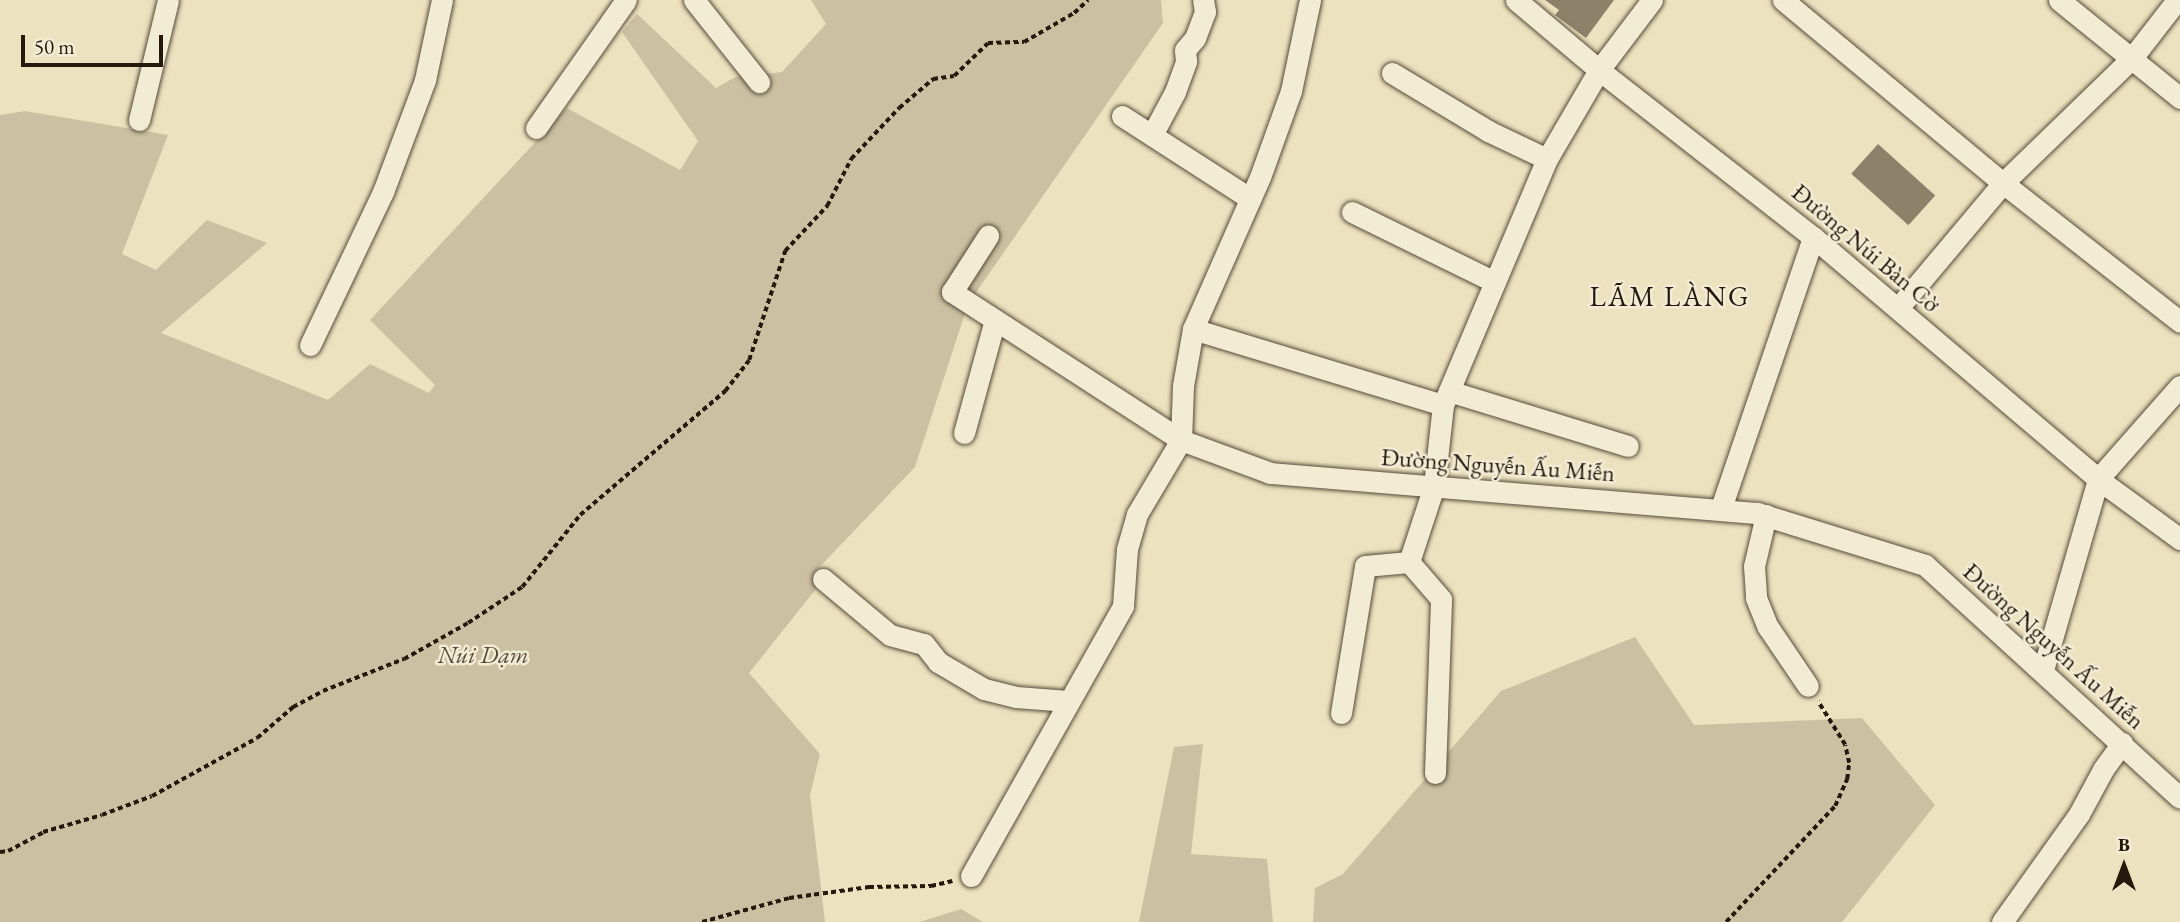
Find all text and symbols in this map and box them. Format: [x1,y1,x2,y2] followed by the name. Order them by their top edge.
[24,21,166,65] scale bar
[34,33,75,60] text: 50 m
[1786,178,1946,318] street label: Đường Núi Bàn Cờ
[1591,279,1749,313] district label: LÃM LÀNG
[1380,442,1616,488] street label: Đường Nguyễn Ấu Miễn
[1957,557,2151,735] street label: Đường Nguyễn Ấu Miễn
[438,641,528,669] park label: Núi Dạm
[2089,831,2159,901] north arrow
[2118,832,2130,857] text: B

